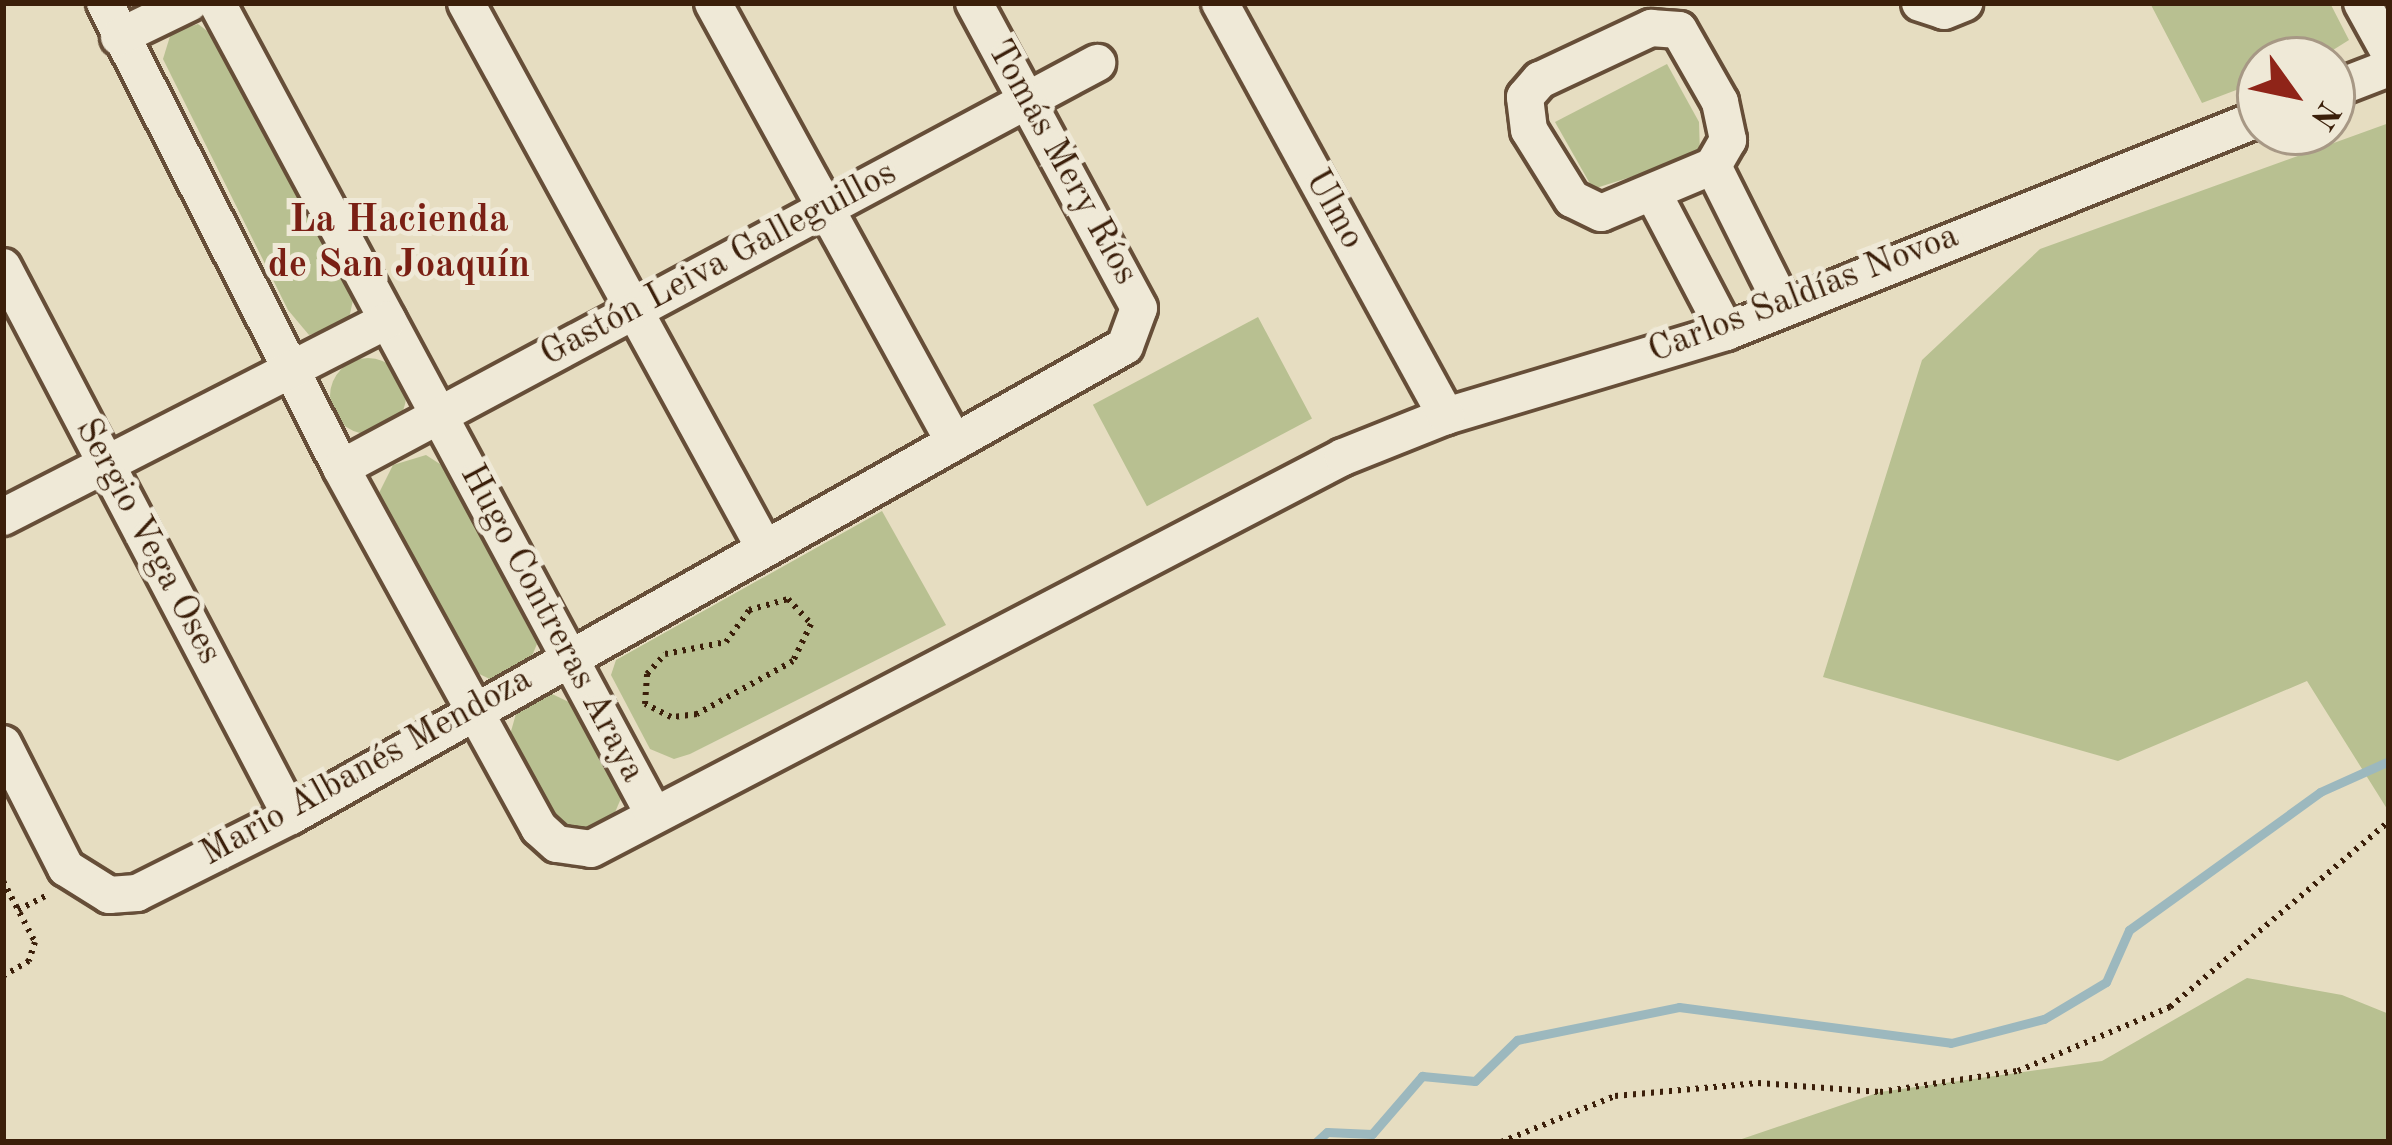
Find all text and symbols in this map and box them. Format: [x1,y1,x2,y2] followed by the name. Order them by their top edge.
[976,33,1146,293] street label: Tomás Mery Ríos
[2236,36,2356,156] north arrow
[2303,95,2345,134] text: N
[534,153,904,377] street label: Gastón Leiva Galleguillos
[1294,163,1372,257] street label: Ulmo
[268,199,530,290] district label: La Hacienda de San Joaquín
[1643,216,1965,374] street label: Carlos Saldías Novoa
[64,412,230,672] street label: Sergio Vega Oses
[449,458,653,790] street label: Hugo Contreras Araya
[194,659,540,877] street label: Mario Albanés Mendoza

